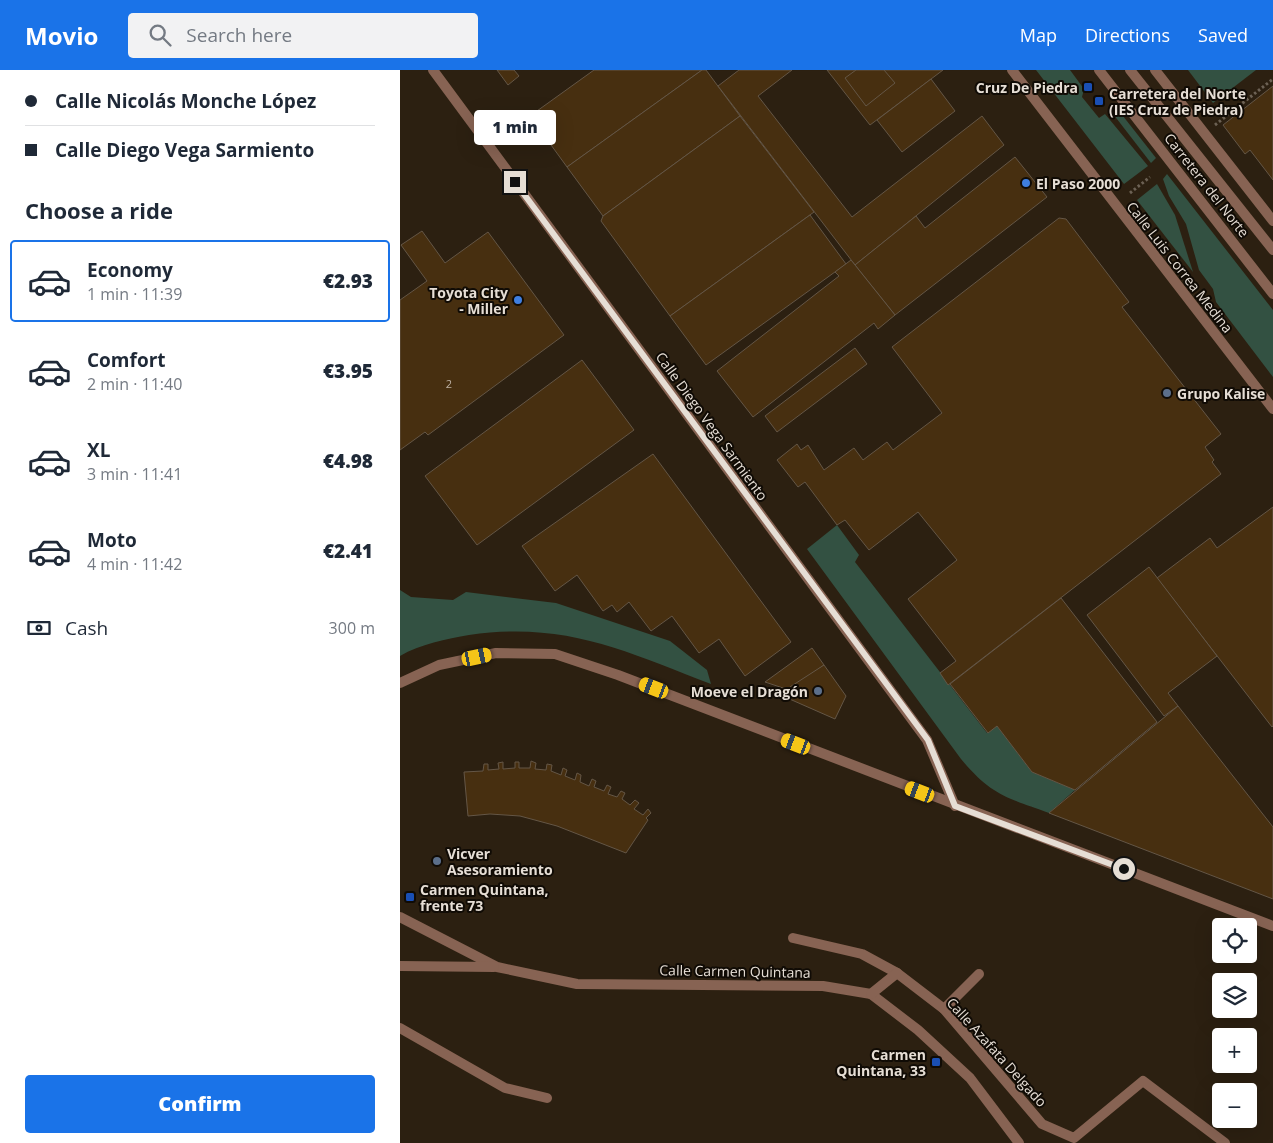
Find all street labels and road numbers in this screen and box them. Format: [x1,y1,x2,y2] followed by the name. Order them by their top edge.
[1160,129,1254,241] street label: Carretera del Norte
[1123,197,1237,337] street label: Calle Luis Correa Medina
[652,348,772,504] street label: Calle Diego Vega Sarmiento
[659,960,811,982] street label: Calle Carmen Quintana
[943,993,1051,1111] street label: Calle Azafata Delgado

